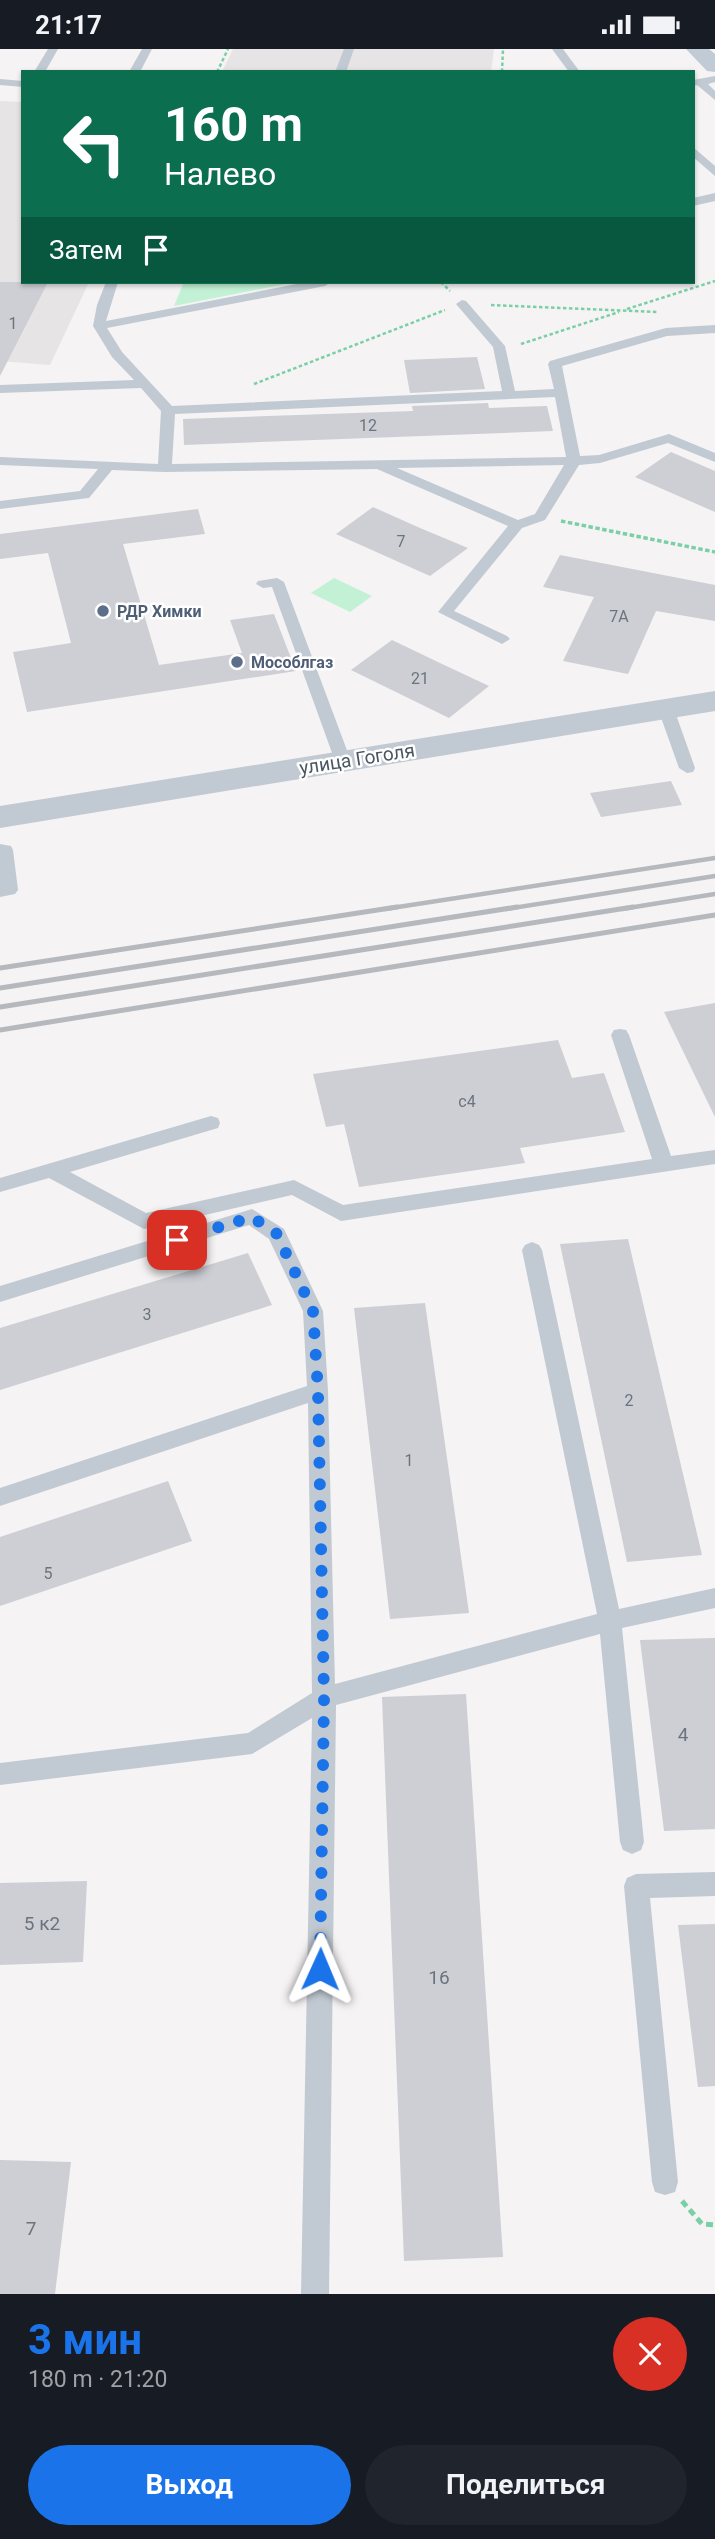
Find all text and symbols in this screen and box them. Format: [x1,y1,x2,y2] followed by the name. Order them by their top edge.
[35,10,102,40] text: 21:17
[164,96,303,153] text: 160 m
[49,98,140,189] icon: left
[164,155,276,193] text: Налево
[137,231,175,269] icon: arrive
[49,235,123,265] text: Затем
[9,314,18,333] house number: 1
[359,416,377,435] house number: 12
[397,532,406,551] house number: 7
[117,602,201,621] place label: РДР Химки
[95,603,111,619] marker: РДР Химки
[609,607,629,626] house number: 7А
[251,653,333,672] place label: Мособлгаз
[229,654,245,670] marker: Мособлгаз
[411,669,429,688] house number: 21
[298,739,416,779] street label: улица Гоголя
[458,1092,476,1111] house number: с4
[147,1210,207,1270] pin
[158,1221,196,1259] icon: arrive
[143,1305,152,1324] house number: 3
[625,1391,634,1410] house number: 2
[405,1451,414,1470] house number: 1
[44,1564,53,1583] house number: 5
[678,1723,689,1746] house number: 4
[24,1912,60,1935] house number: 5 к2
[283,1932,357,2006] position arrow
[428,1966,450,1989] house number: 16
[26,2217,36,2240] house number: 7
[28,2315,142,2364] text: 3 мин
[613,2317,687,2391] button: close
[28,2366,167,2393] text: 180 m · 21:20
[28,2445,351,2525] button: Выход
[365,2445,687,2525] button: Поделиться

